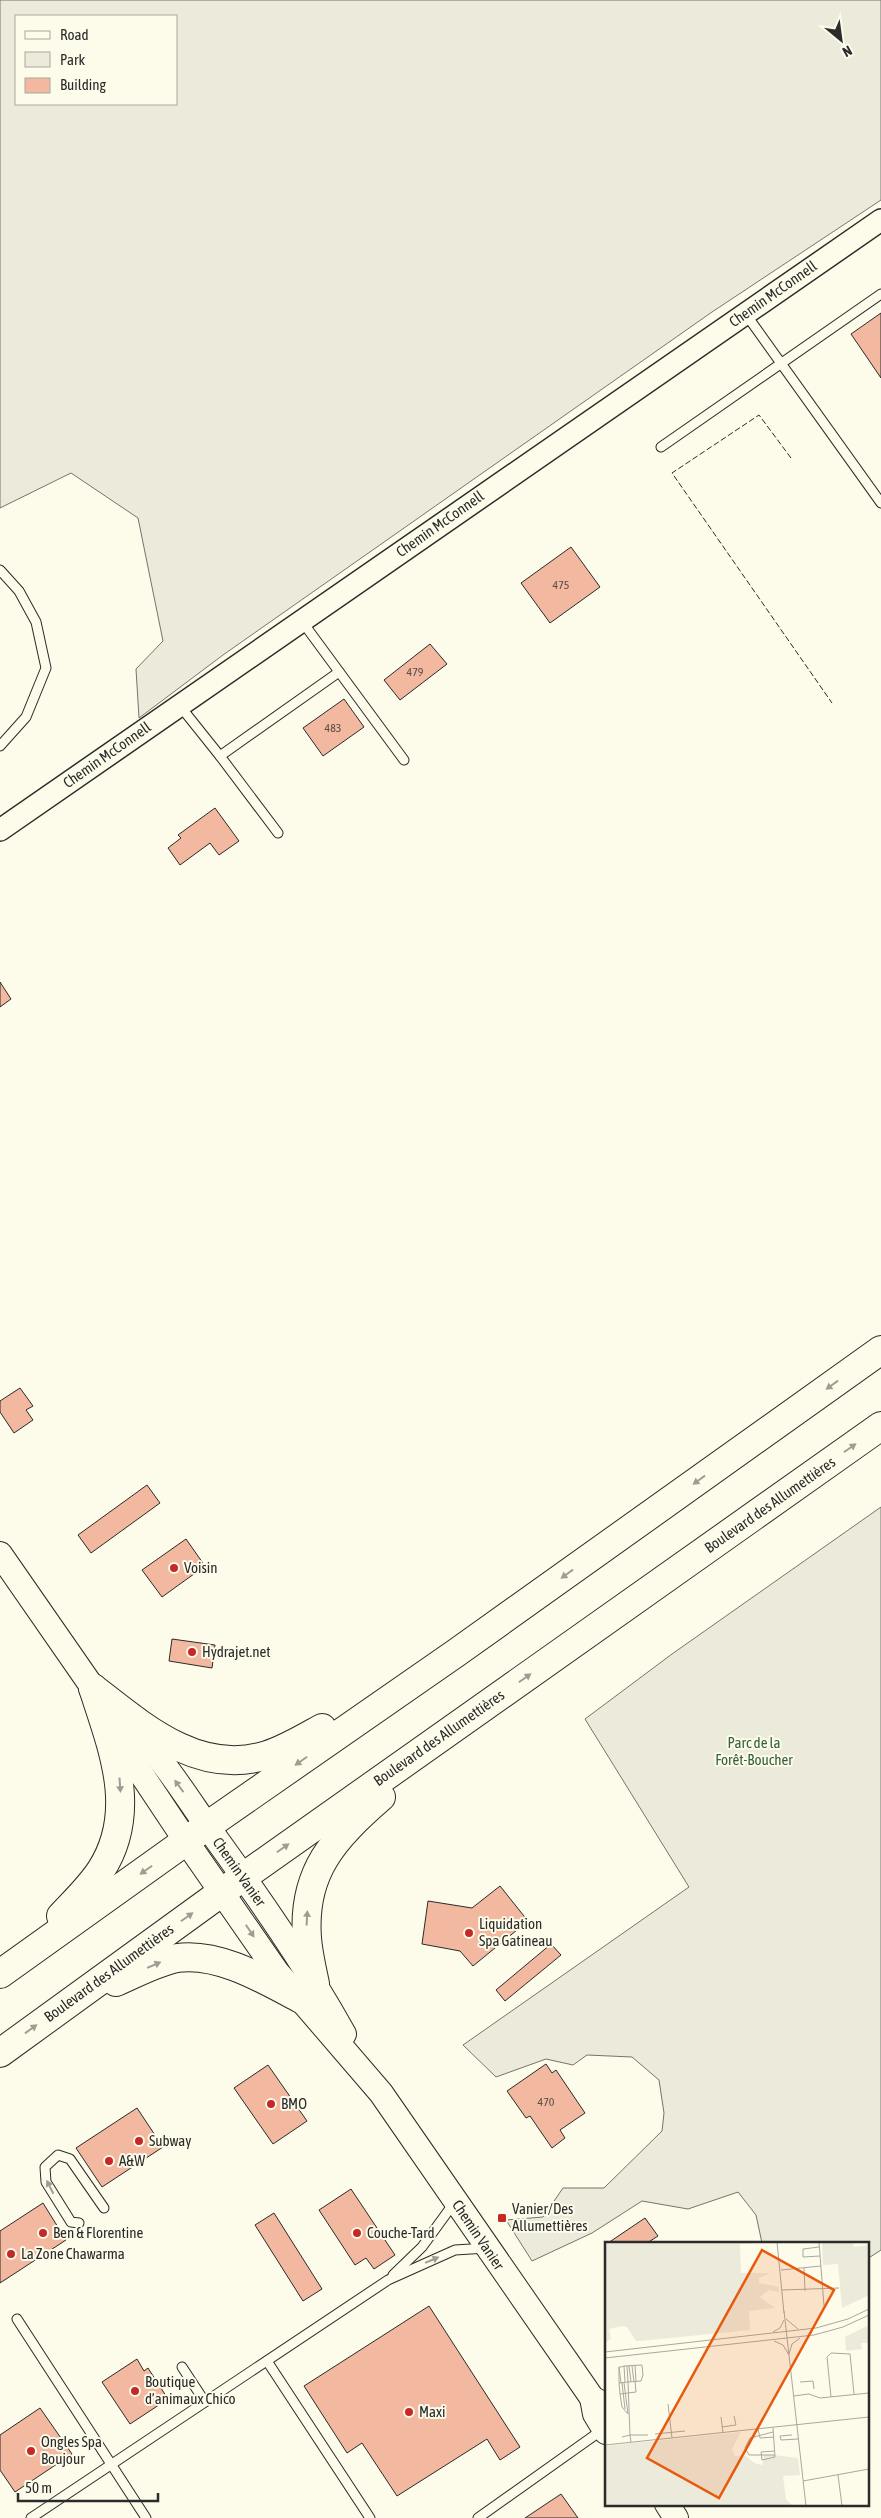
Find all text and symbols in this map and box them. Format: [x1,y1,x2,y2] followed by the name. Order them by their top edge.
[15,15,178,105] legend
[816,15,866,65] north arrow
[60,26,89,43] text: Road
[840,42,855,60] text: N
[60,51,85,68] text: Park
[60,76,106,93] text: Building
[726,257,820,330] street label: Chemin McConnell
[393,487,487,560] street label: Chemin McConnell
[553,578,569,592] house number: 475
[407,665,424,679] house number: 479
[60,718,154,791] street label: Chemin McConnell
[325,721,341,735] house number: 483
[825,1380,838,1390] one-way arrow
[844,1443,857,1453] one-way arrow
[701,1453,838,1556] street label: Boulevard des Allumettières
[692,1475,706,1485] one-way arrow
[184,1559,217,1576] place label: Voisin
[168,1562,180,1574] marker: Voisin
[560,1569,574,1579] one-way arrow
[202,1643,271,1660] place label: Hydrajet.net
[186,1646,198,1658] marker: Hydrajet.net
[518,1673,531,1683] one-way arrow
[370,1686,507,1789] street label: Boulevard des Allumettières
[715,1734,793,1768] park label: Parc de la Forêt-Boucher
[294,1756,308,1766] one-way arrow
[116,1777,124,1793] one-way arrow
[174,1779,184,1793] one-way arrow
[209,1834,270,1910] street label: Chemin Vanier
[276,1843,290,1853] one-way arrow
[140,1865,153,1875] one-way arrow
[304,1910,312,1926] one-way arrow
[180,1912,194,1922] one-way arrow
[479,1915,552,1949] place label: Liquidation Spa Gatineau
[41,1920,177,2025] street label: Boulevard des Allumettières
[245,1925,255,1938] one-way arrow
[463,1927,475,1939] marker: Liquidation Spa Gatineau
[147,1961,161,1969] one-way arrow
[24,2024,37,2035] one-way arrow
[281,2095,307,2112] place label: BMO
[538,2095,555,2109] house number: 470
[265,2098,277,2110] marker: BMO
[149,2132,191,2149] place label: Subway
[133,2135,145,2147] marker: Subway
[119,2152,145,2169] place label: A&W
[103,2155,115,2167] marker: A&W
[46,2179,54,2194] one-way arrow
[449,2197,508,2273] street label: Chemin Vanier
[512,2200,588,2234] place label: Vanier/Des Allumettières
[496,2212,508,2224] marker: Vanier/Des Allumettières
[53,2224,144,2241] place label: Ben & Florentine
[367,2224,435,2241] place label: Couche-Tard
[37,2227,49,2239] marker: Ben & Florentine
[351,2227,363,2239] marker: Couche-Tard
[605,2242,868,2506] inset map
[21,2245,125,2262] place label: La Zone Chawarma
[5,2248,17,2260] marker: La Zone Chawarma
[425,2255,439,2263] one-way arrow
[145,2373,236,2407] place label: Boutique d’animaux Chico
[129,2385,141,2397] marker: Boutique d’animaux Chico
[419,2403,446,2420] place label: Maxi
[403,2406,415,2418] marker: Maxi
[41,2433,102,2467] place label: Ongles Spa Boujour
[25,2445,37,2457] marker: Ongles Spa Boujour
[18,2470,158,2502] scale bar
[25,2479,52,2496] text: 50 m

